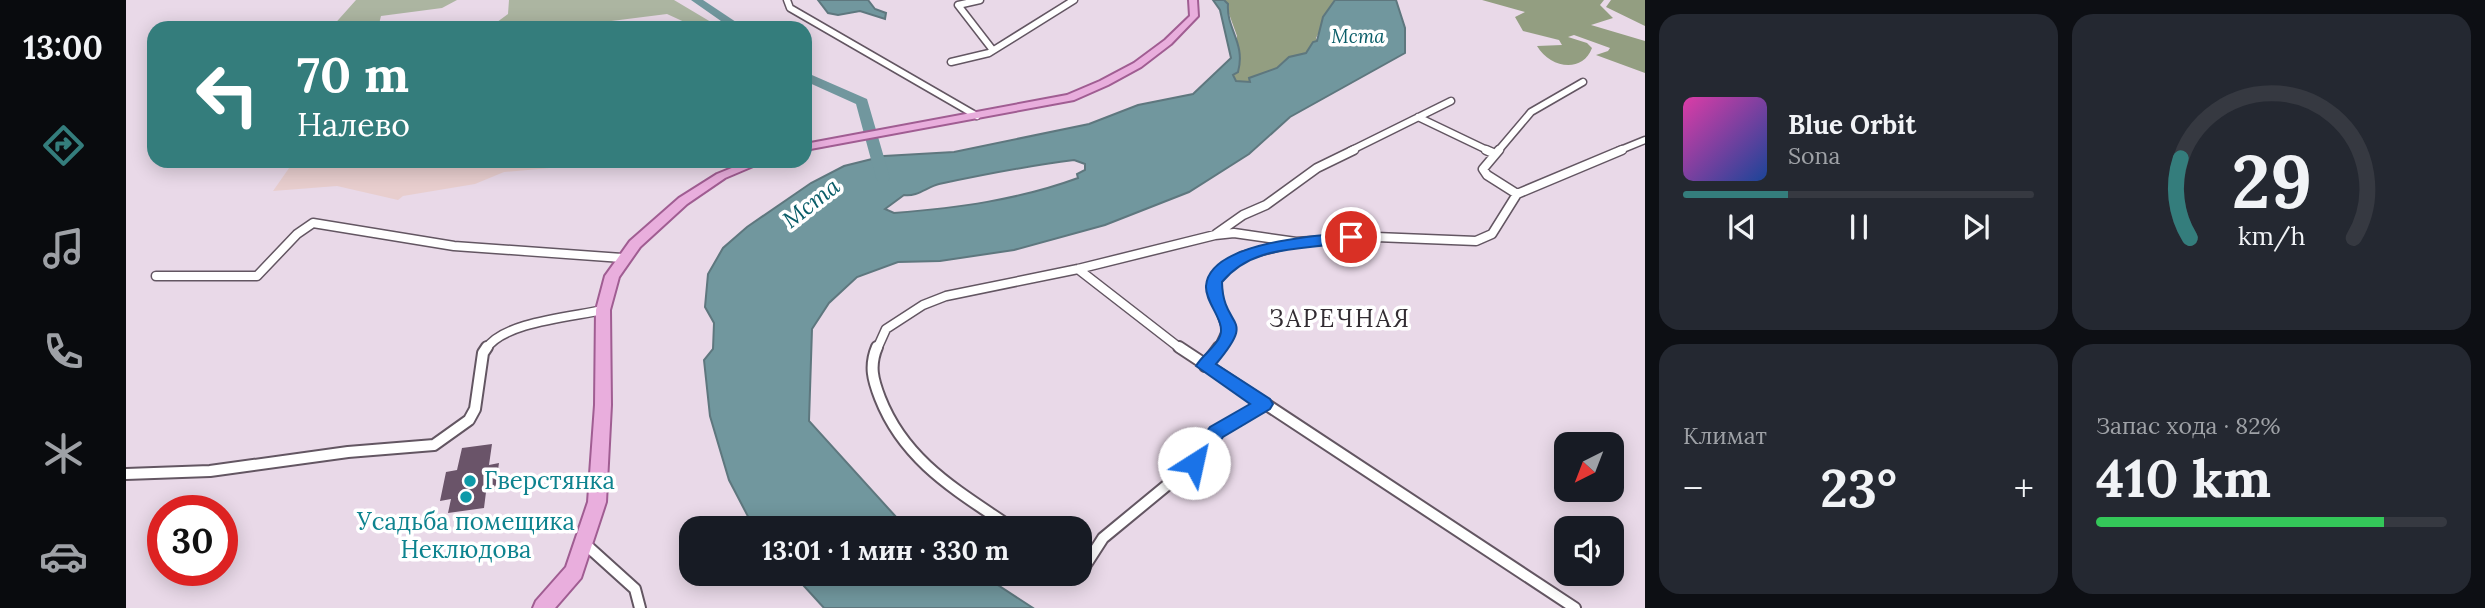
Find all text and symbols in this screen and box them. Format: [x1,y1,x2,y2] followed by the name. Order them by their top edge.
[1331,24,1385,48] water label: Мста
[23,27,103,68] text: 13:00
[297,43,409,105] text: 70 m
[182,49,273,140] icon: left
[297,104,410,145] text: Налево
[1788,108,1916,141] text: Blue Orbit
[39,121,88,170] icon: directions
[2231,135,2312,228] text: 29
[1788,141,1840,170] text: Sona
[776,171,845,234] water label: Мста
[1321,207,1381,267] pin
[1723,208,1761,246] icon: previous
[1840,208,1878,246] icon: pause
[1957,208,1995,246] icon: next
[1332,218,1370,256] icon: arrive
[2238,220,2305,252] text: km/h
[39,224,88,273] icon: music
[1269,303,1411,334] district label: ЗАРЕЧНАЯ
[39,327,88,376] icon: phone
[2096,411,2281,440] text: Запас хода · 82%
[1683,421,1767,450] text: Климат
[1157,426,1231,500] position arrow
[39,429,88,478] icon: climate
[1554,432,1624,502] north arrow
[1554,432,1624,586] map controls
[2096,445,2271,511] text: 410 km
[1820,455,1897,521] text: 23°
[1683,464,1703,512] text: −
[2014,464,2034,512] text: +
[484,465,615,496] place label: Гверстянка
[462,473,478,489] marker: Гверстянка
[458,489,474,505] marker: Усадьба помещика Неклюдова
[147,495,238,586] speed limit sign: 30
[356,506,575,565] place label: Усадьба помещика Неклюдова
[1554,516,1624,586] button: sound
[39,532,88,581] icon: car
[762,534,1009,567] text: 13:01 · 1 мин · 330 m

